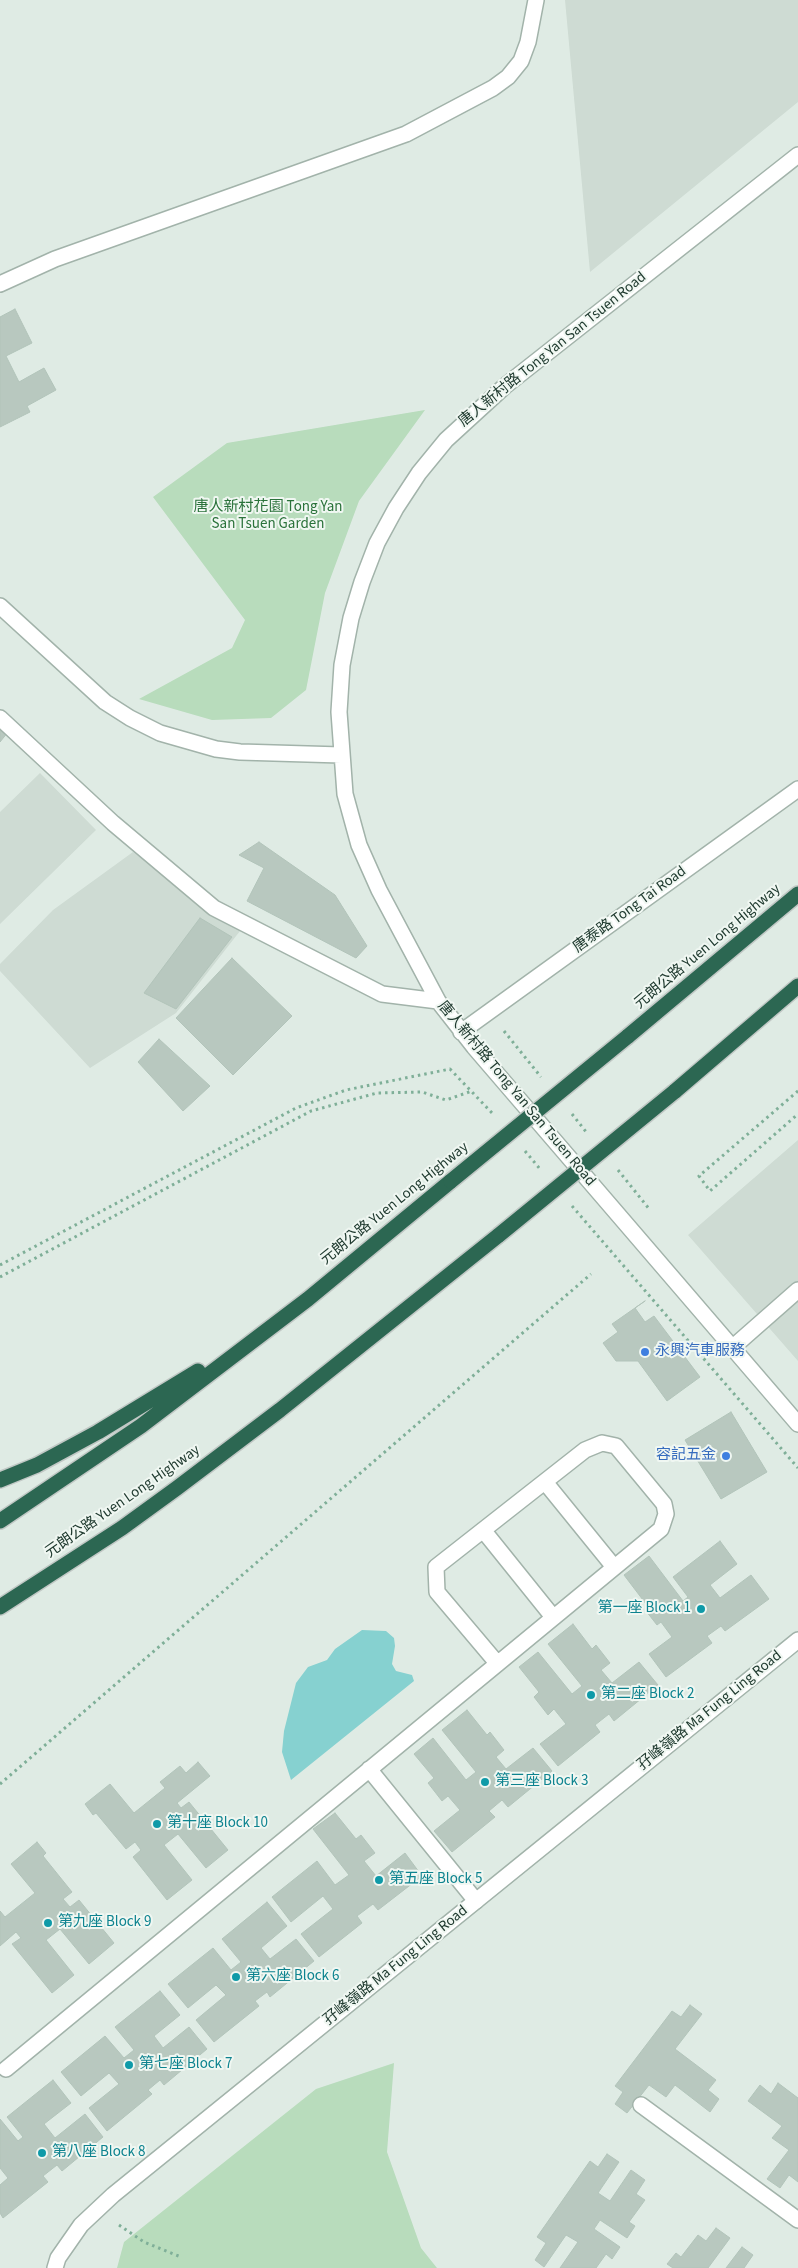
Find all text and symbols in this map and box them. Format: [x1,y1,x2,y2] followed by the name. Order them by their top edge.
[456,269,650,431] street label: 唐人新村路 Tong Yan San Tsuen Road
[194,499,342,534] park label: 唐人新村花園 Tong Yan San Tsuen Garden
[570,863,690,957] street label: 唐泰路 Tong Tai Road
[631,881,785,1013] street label: 元朗公路 Yuen Long Highway
[433,998,599,1190] street label: 唐人新村路 Tong Yan San Tsuen Road
[318,1139,472,1269] street label: 元朗公路 Yuen Long Highway
[655,1343,745,1361] place label: 永興汽車服務
[639,1346,651,1358] marker: 永興汽車服務
[42,1442,204,1562] street label: 元朗公路 Yuen Long Highway
[656,1447,716,1465] place label: 容記五金
[720,1450,732,1462] marker: 容記五金
[598,1600,691,1618] place label: 第一座 Block 1
[695,1603,707,1615] marker: 第一座 Block 1
[634,1647,786,1775] street label: 孖峰嶺路 Ma Fung Ling Road
[601,1686,694,1704] place label: 第二座 Block 2
[585,1689,597,1701] marker: 第二座 Block 2
[495,1773,588,1791] place label: 第三座 Block 3
[479,1776,491,1788] marker: 第三座 Block 3
[167,1815,268,1833] place label: 第十座 Block 10
[151,1818,163,1830] marker: 第十座 Block 10
[389,1871,482,1889] place label: 第五座 Block 5
[373,1874,385,1886] marker: 第五座 Block 5
[320,1902,472,2030] street label: 孖峰嶺路 Ma Fung Ling Road
[58,1914,151,1932] place label: 第九座 Block 9
[42,1917,54,1929] marker: 第九座 Block 9
[246,1968,339,1986] place label: 第六座 Block 6
[230,1971,242,1983] marker: 第六座 Block 6
[139,2056,232,2074] place label: 第七座 Block 7
[123,2059,135,2071] marker: 第七座 Block 7
[52,2144,145,2162] place label: 第八座 Block 8
[36,2147,48,2159] marker: 第八座 Block 8

